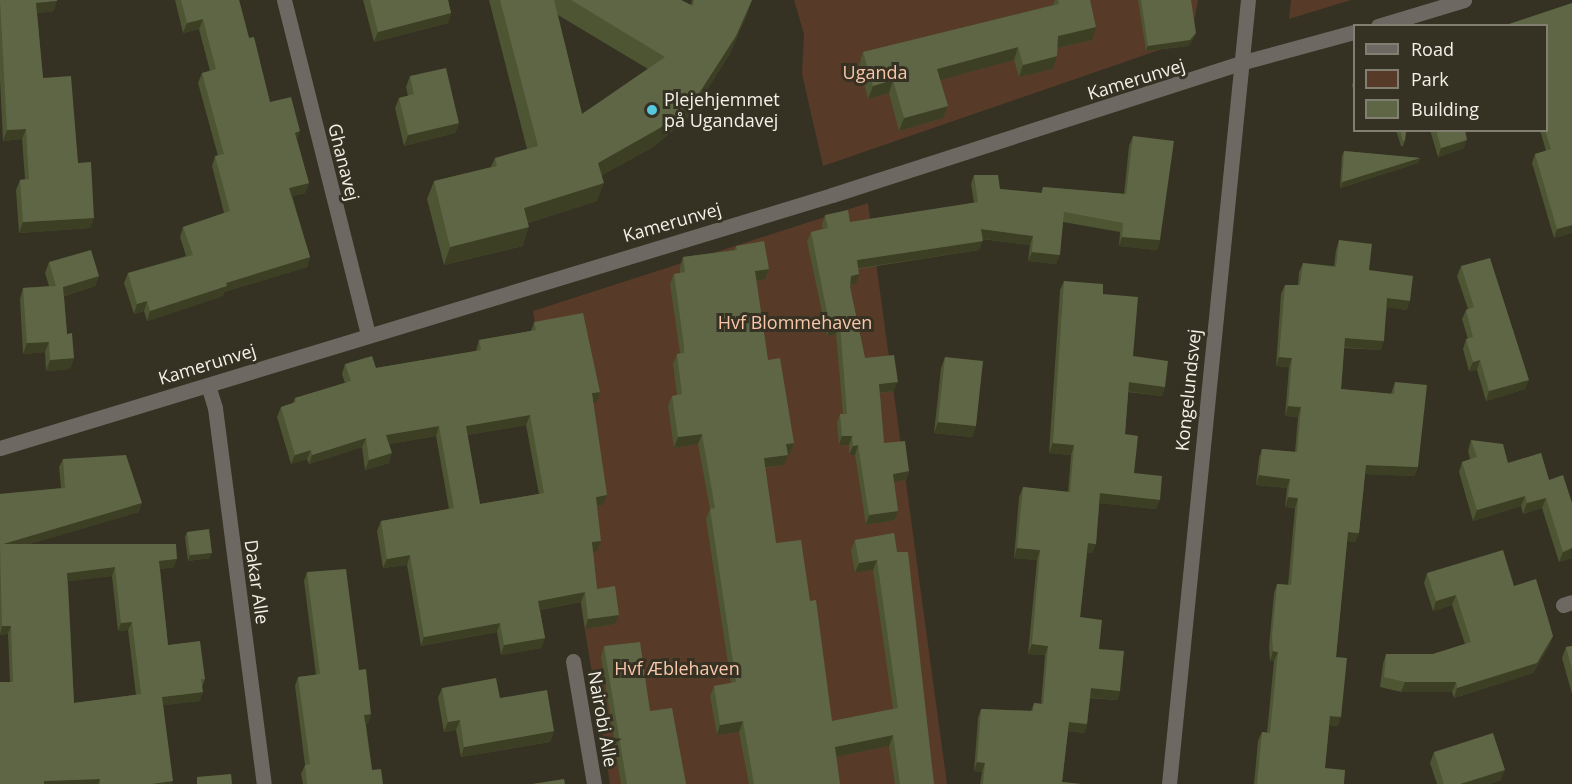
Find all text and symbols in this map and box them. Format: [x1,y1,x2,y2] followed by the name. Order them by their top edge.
[1353,24,1548,132] legend
[1411,37,1454,61] text: Road
[1085,54,1187,104] street label: Kamerunvej
[843,61,907,83] park label: Uganda
[1411,67,1449,91] text: Park
[664,89,780,132] place label: Plejehjemmet på Ugandavej
[1411,97,1479,121] text: Building
[645,103,659,117] marker: Plejehjemmet på Ugandavej
[324,121,364,203] street label: Ghanavej
[621,198,723,246] street label: Kamerunvej
[718,311,872,333] park label: Hvf Blommehaven
[1171,328,1205,452] street label: Kongelundsvej
[156,339,258,389] street label: Kamerunvej
[240,538,274,626] street label: Dakar Alle
[614,657,740,679] park label: Hvf Æblehaven
[584,669,622,769] street label: Nairobi Alle

